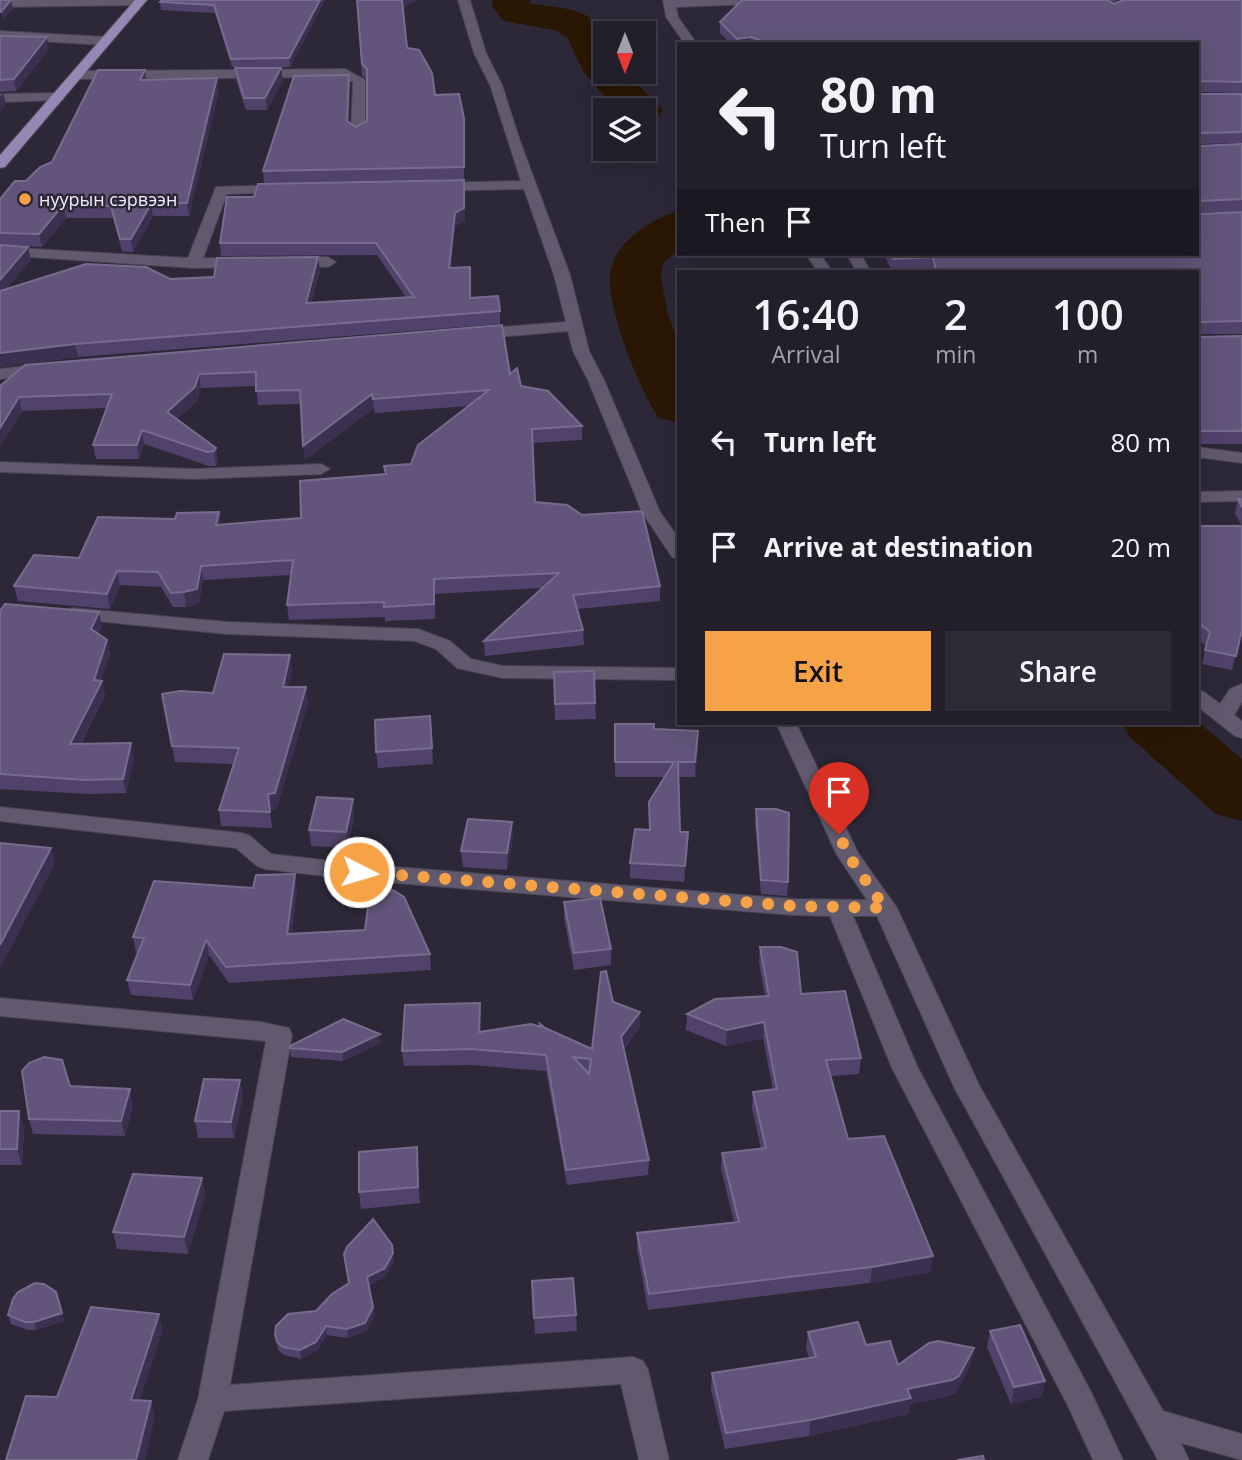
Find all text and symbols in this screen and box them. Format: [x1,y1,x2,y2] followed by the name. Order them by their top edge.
[593,21,656,84] north arrow
[593,21,656,161] map controls
[820,61,937,127] text: 80 m
[705,70,796,161] icon: left
[593,98,656,161] button: layers
[820,124,946,167] text: Turn left
[39,187,177,211] place label: нуурын сэрвээн
[17,191,33,207] marker: нуурын сэрвээн
[780,203,818,241] icon: arrive
[705,204,766,240] text: Then
[752,285,860,342] text: 16:40
[944,285,968,342] text: 2
[1052,285,1124,342] text: 100
[771,338,841,370] text: Arrival
[935,338,976,370] text: min
[1077,338,1098,370] text: m
[705,423,743,461] icon: left
[764,424,876,460] text: Turn left
[1110,424,1171,460] text: 80 m
[705,528,743,566] icon: arrive
[764,529,1033,565] text: Arrive at destination
[1110,529,1171,565] text: 20 m
[705,631,931,711] button: Exit
[945,631,1171,711] button: Share
[809,762,869,834] pin
[820,773,858,811] icon: arrive
[322,835,396,909] position arrow

